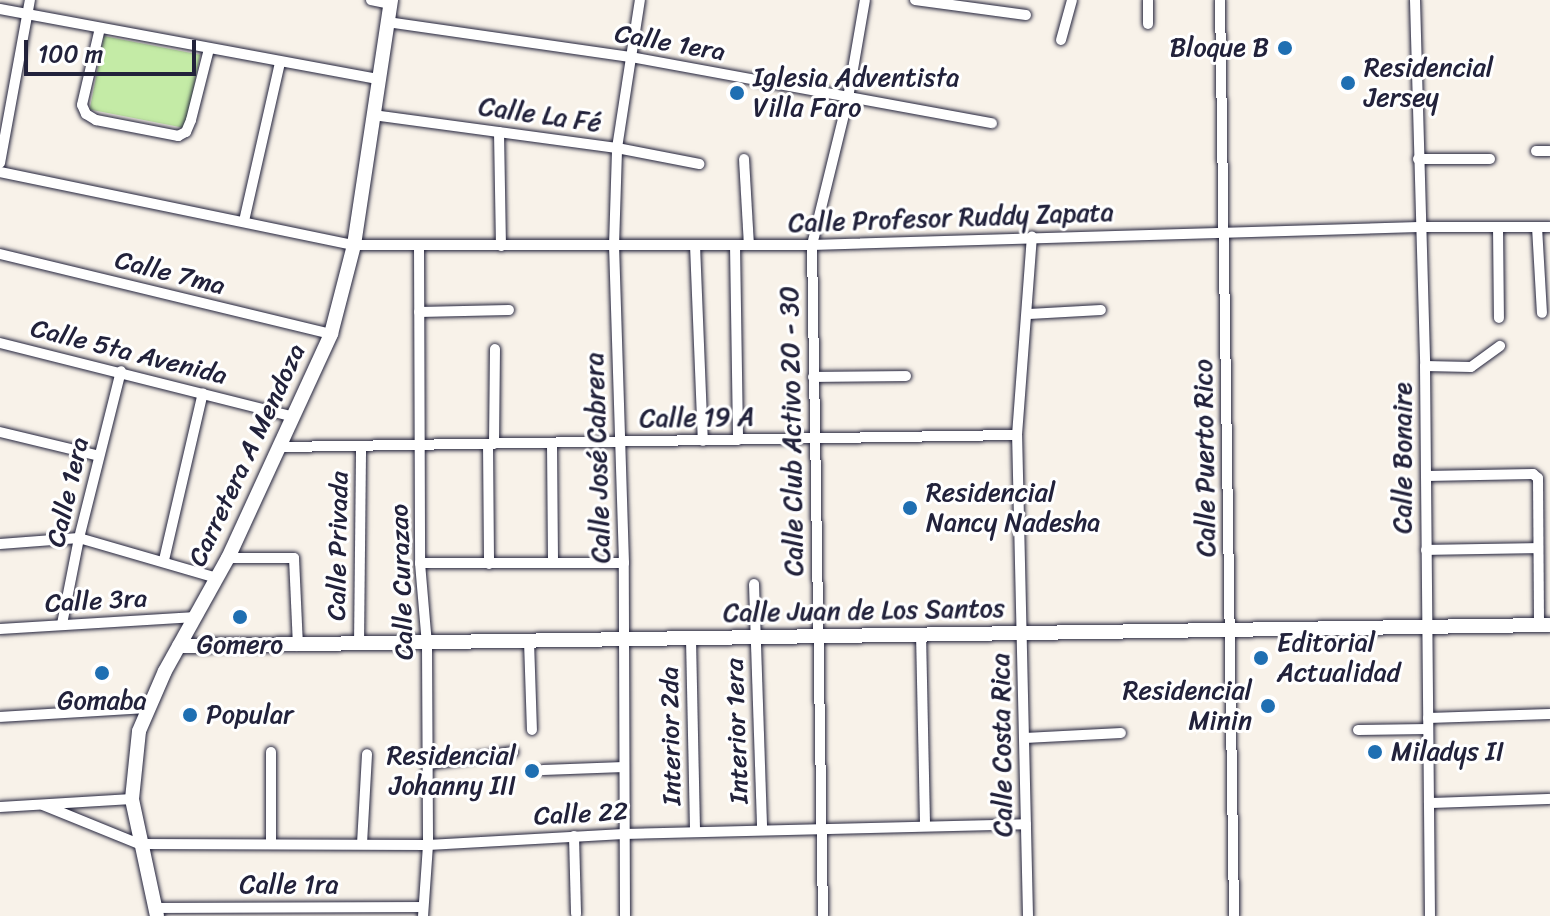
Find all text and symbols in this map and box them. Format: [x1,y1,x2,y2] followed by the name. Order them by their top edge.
[612,18,728,68] street label: Calle 1era
[28,24,200,74] scale bar
[1170,32,1269,64] place label: Bloque B
[38,33,103,75] text: 100 m
[1276,39,1294,57] marker: Bloque B
[1364,52,1493,114] place label: Residencial Jersey
[753,62,959,124] place label: Iglesia Adventista Villa Faro
[1339,74,1357,92] marker: Residencial Jersey
[728,84,746,102] marker: Iglesia Adventista Villa Faro
[477,91,603,139] street label: Calle La Fé
[788,197,1114,239] street label: Calle Profesor Ruddy Zapata
[112,244,228,302] street label: Calle 7ma
[774,285,810,577] street label: Calle Club Activo 20 - 30
[27,312,231,392] street label: Calle 5ta Avenida
[182,339,312,571] street label: Carretera A Mendoza
[579,351,617,565] street label: Calle José Cabrera
[1188,359,1222,557] street label: Calle Puerto Rico
[1387,382,1419,534] street label: Calle Bonaire
[639,401,755,435] street label: Calle 19 A
[40,434,96,550] street label: Calle 1era
[321,471,355,621] street label: Calle Privada
[926,477,1101,538] place label: Residencial Nancy Nadesha
[901,499,919,517] marker: Residencial Nancy Nadesha
[384,503,420,661] street label: Calle Curazao
[44,583,148,619] street label: Calle 3ra
[723,593,1005,629] street label: Calle Juan de Los Santos
[231,608,249,626] marker: Gomero
[1277,627,1400,688] place label: Editorial Actualidad
[197,629,283,661] place label: Gomero
[1252,649,1270,667] marker: Editorial Actualidad
[985,652,1019,838] street label: Calle Costa Rica
[719,658,755,804] street label: Interior 1era
[93,664,111,682] marker: Gomaba
[654,666,688,806] street label: Interior 2da
[1123,675,1252,736] place label: Residencial Minin
[57,685,147,717] place label: Gomaba
[1259,697,1277,715] marker: Residencial Minin
[206,699,294,731] place label: Popular
[181,706,199,724] marker: Popular
[1391,736,1504,768] place label: Miladys II
[387,740,516,802] place label: Residencial Johanny III
[1366,743,1384,761] marker: Miladys II
[523,762,541,780] marker: Residencial Johanny III
[533,796,629,832] street label: Calle 22
[239,869,339,901] street label: Calle 1ra

